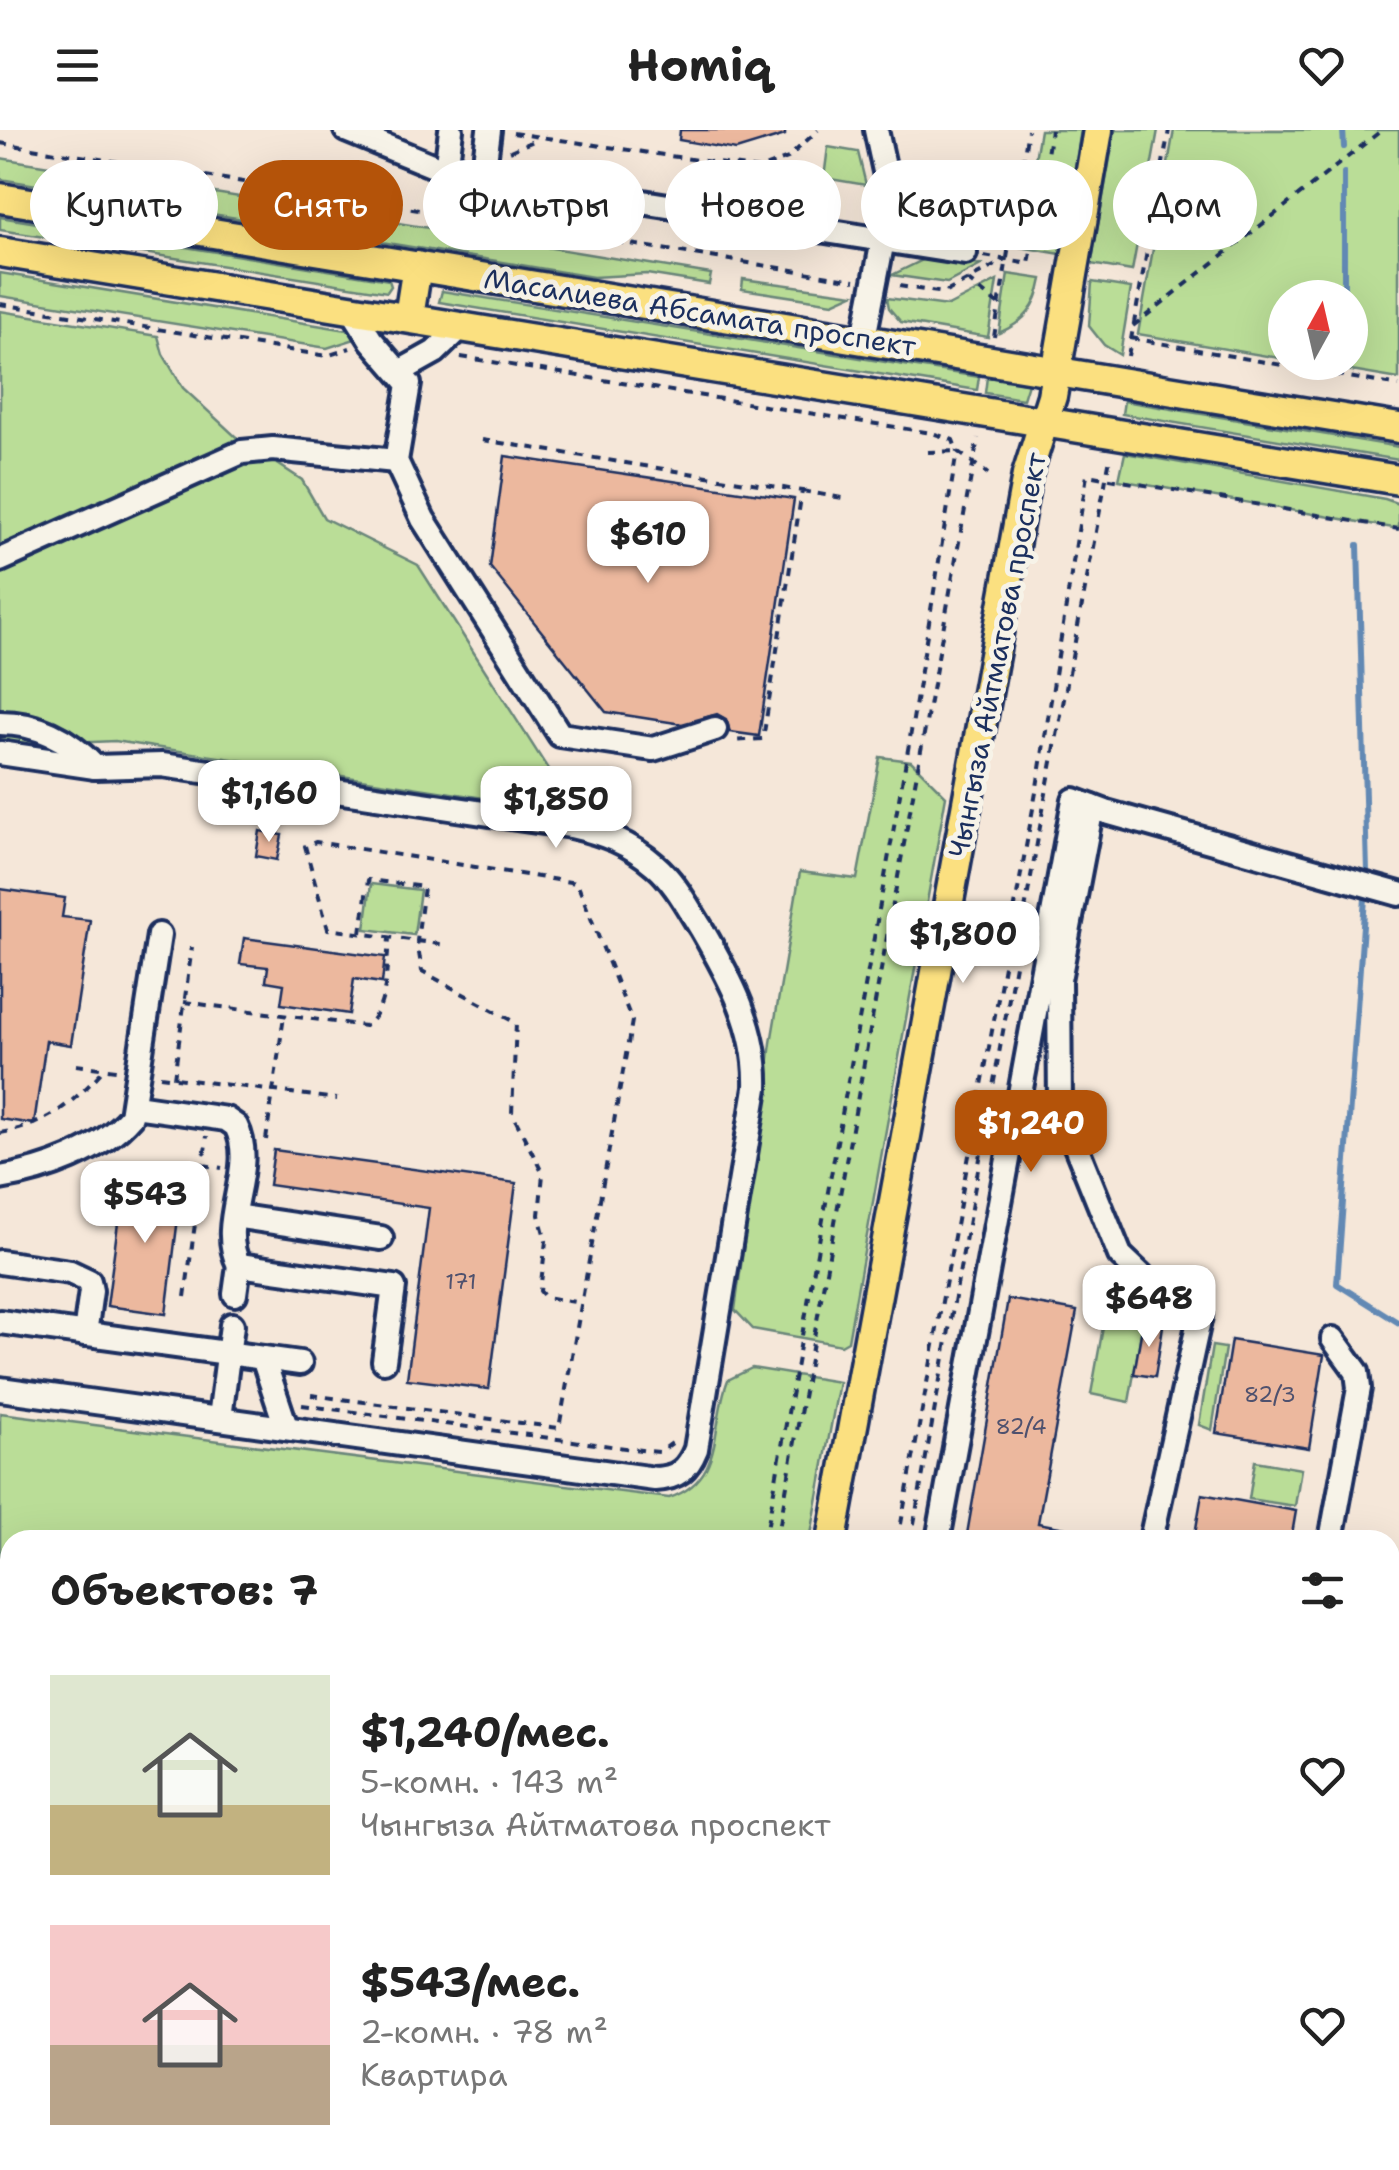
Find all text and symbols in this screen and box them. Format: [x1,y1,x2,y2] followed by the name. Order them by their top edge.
[627,35,772,95] text: Homiq
[50,38,105,93] icon: menu
[1294,38,1349,93] icon: heart
[30,160,218,250] chip: Купить
[238,160,403,250] chip: Снять
[423,160,645,250] chip: Фильтры
[665,160,841,250] chip: Новое
[861,160,1093,250] chip: Квартира
[1113,160,1257,250] chip: Дом
[481,259,919,365] street label: Масалиева Абсамата проспект
[1268,280,1368,380] north arrow
[1268,280,1368,380] map controls
[939,449,1055,861] street label: Чынгыза Айтматова проспект
[589,501,707,586] pin: $610
[609,512,687,555] text: $610
[188,760,350,845] pin: $1,160
[475,766,637,851] pin: $1,850
[220,771,318,814] text: $1,160
[503,777,609,820] text: $1,850
[882,901,1044,986] pin: $1,800
[908,912,1018,955] text: $1,800
[950,1090,1112,1175] pin: $1,240
[977,1101,1085,1144] text: $1,240
[86,1161,204,1246] pin: $543
[102,1172,188,1215] text: $543
[1090,1265,1208,1350] pin: $648
[445,1267,477,1296] house number: 171
[1105,1276,1193,1319] text: $648
[1244,1380,1296,1409] house number: 82/3
[995,1412,1047,1441] house number: 82/4
[50,1562,318,1618] text: Объектов: 7
[1295,1563,1350,1618] icon: filters
[360,1704,610,1760] text: $1,240/мес.
[130,1715,250,1835] icon: home
[1295,1748,1350,1803] icon: heart
[360,1760,618,1803] text: 5-комн. · 143 m²
[360,1803,831,1846] text: Чынгыза Айтматова проспект
[360,1954,580,2010] text: $543/мес.
[130,1965,250,2085] icon: home
[1295,1998,1350,2053] icon: heart
[360,2010,608,2053] text: 2-комн. · 78 m²
[360,2053,508,2096] text: Квартира

